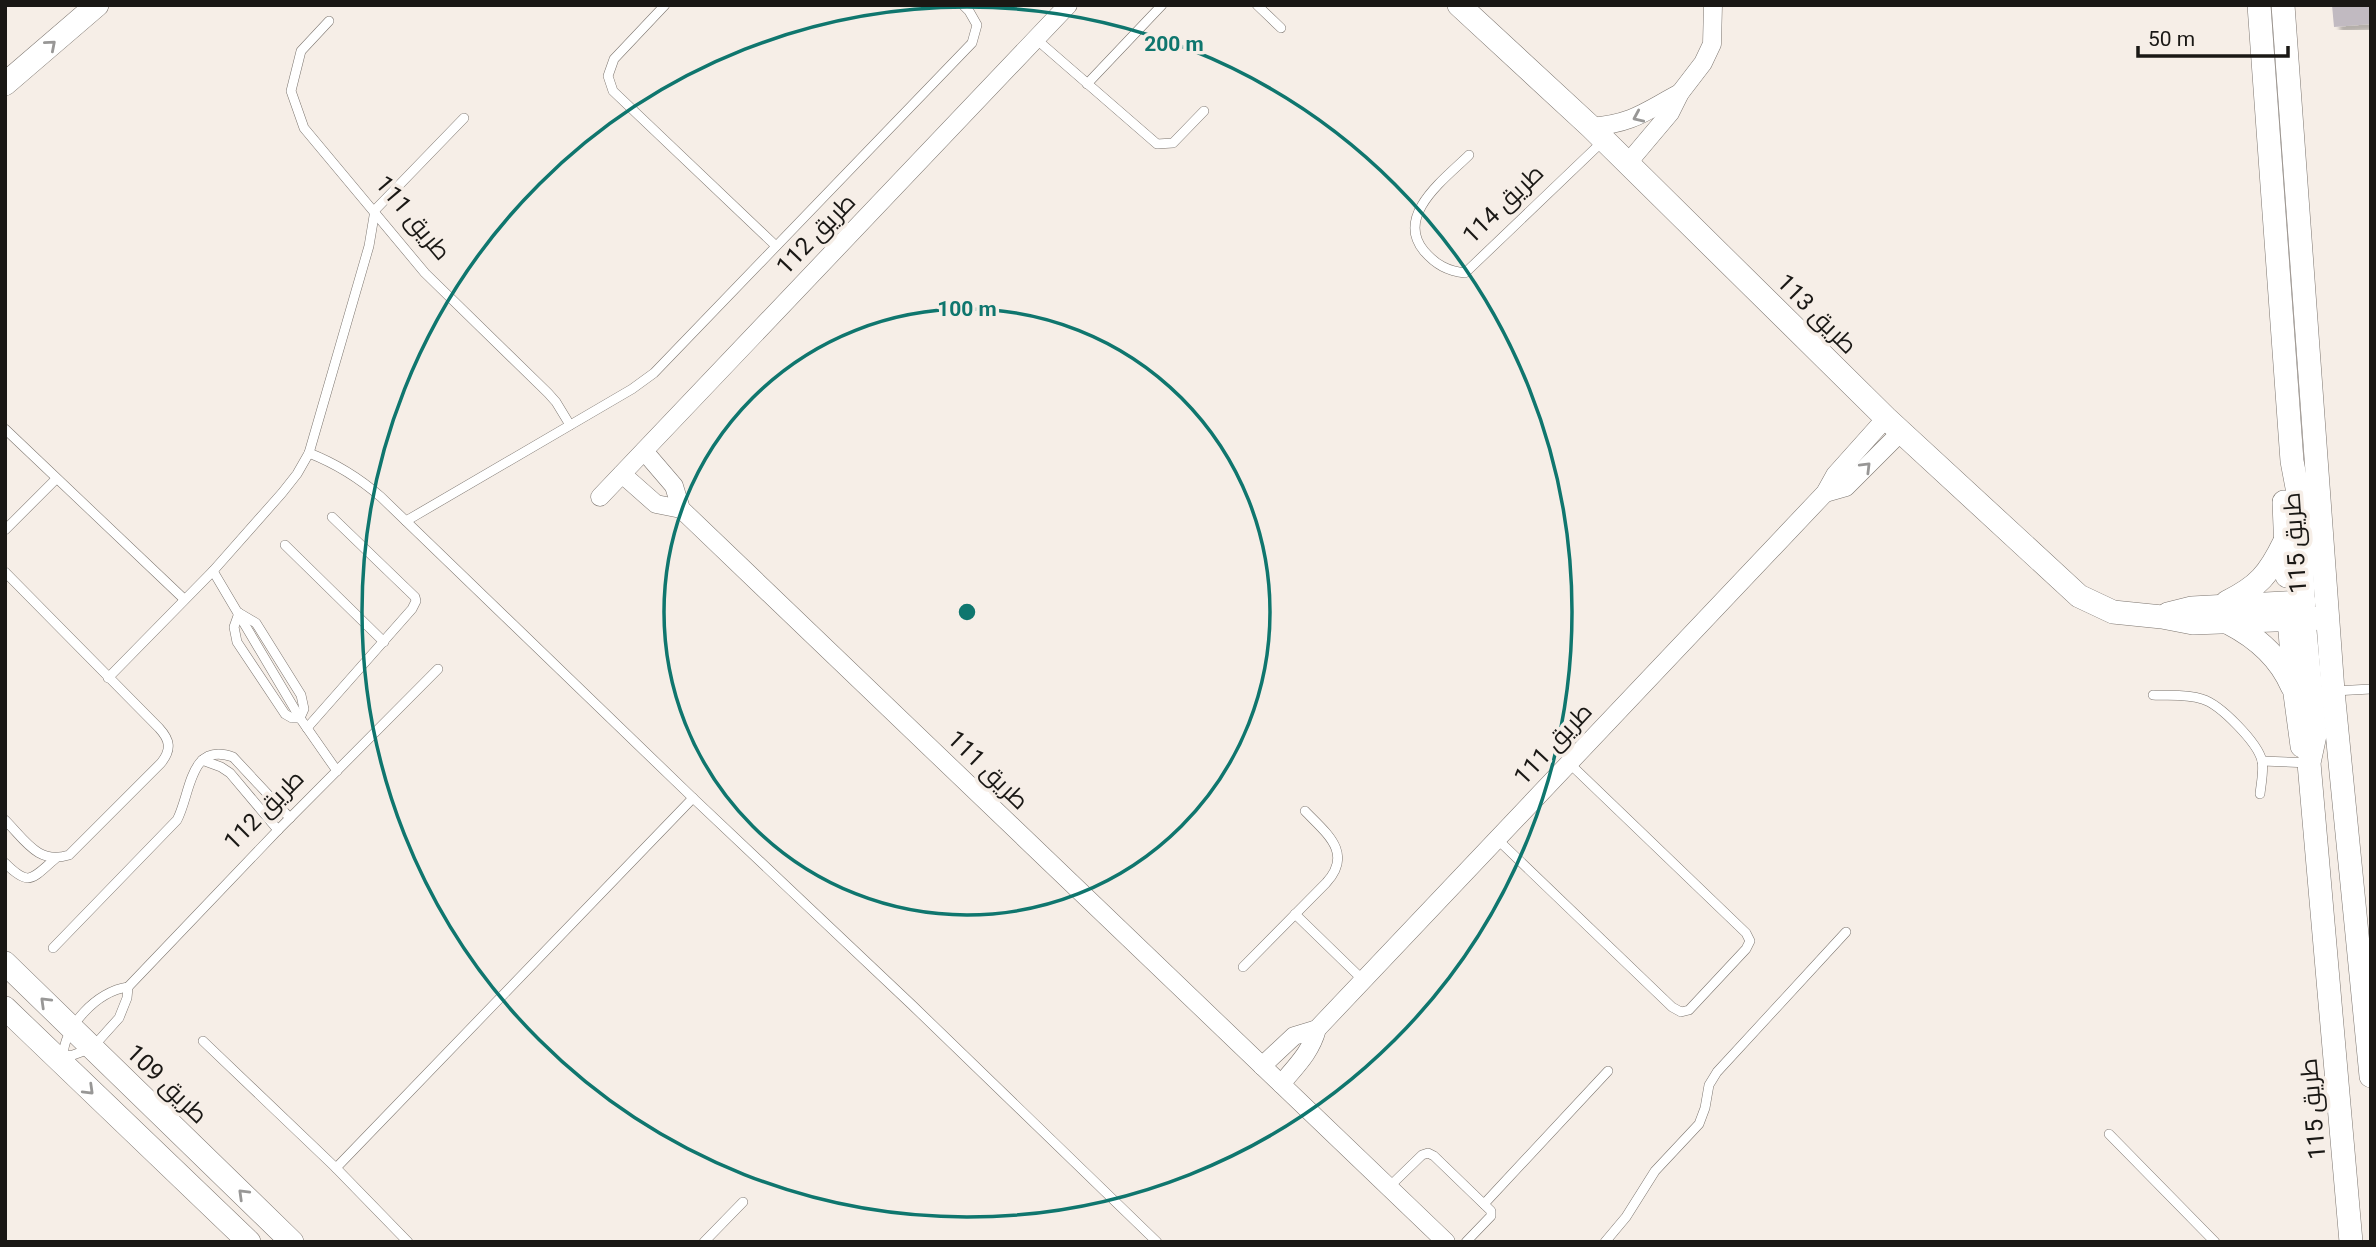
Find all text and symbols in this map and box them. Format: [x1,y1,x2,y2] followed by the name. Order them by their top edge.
[2138,14,2288,58] scale bar
[2148,27,2195,51] text: 50 m
[1144,32,1204,56] text: 200 m
[43,41,56,53] one-way arrow
[1632,109,1645,123] one-way arrow
[1457,159,1550,250] street label: طريق 114
[369,170,456,266] street label: طريق 111
[771,188,862,281] street label: طريق 112
[1771,268,1863,360] street label: طريق 113
[937,297,997,321] text: 100 m
[1857,463,1870,476] one-way arrow
[2278,491,2313,594] street label: طريق 115
[955,600,979,624] centre of rings
[1508,697,1599,791] street label: طريق 111
[941,725,1034,816] street label: طريق 111
[218,764,310,856] street label: طريق 112
[40,997,53,1010] one-way arrow
[120,1039,213,1130] street label: طريق 109
[2295,1057,2332,1161] street label: طريق 115
[81,1081,94,1094] one-way arrow
[239,1189,252,1202] one-way arrow

